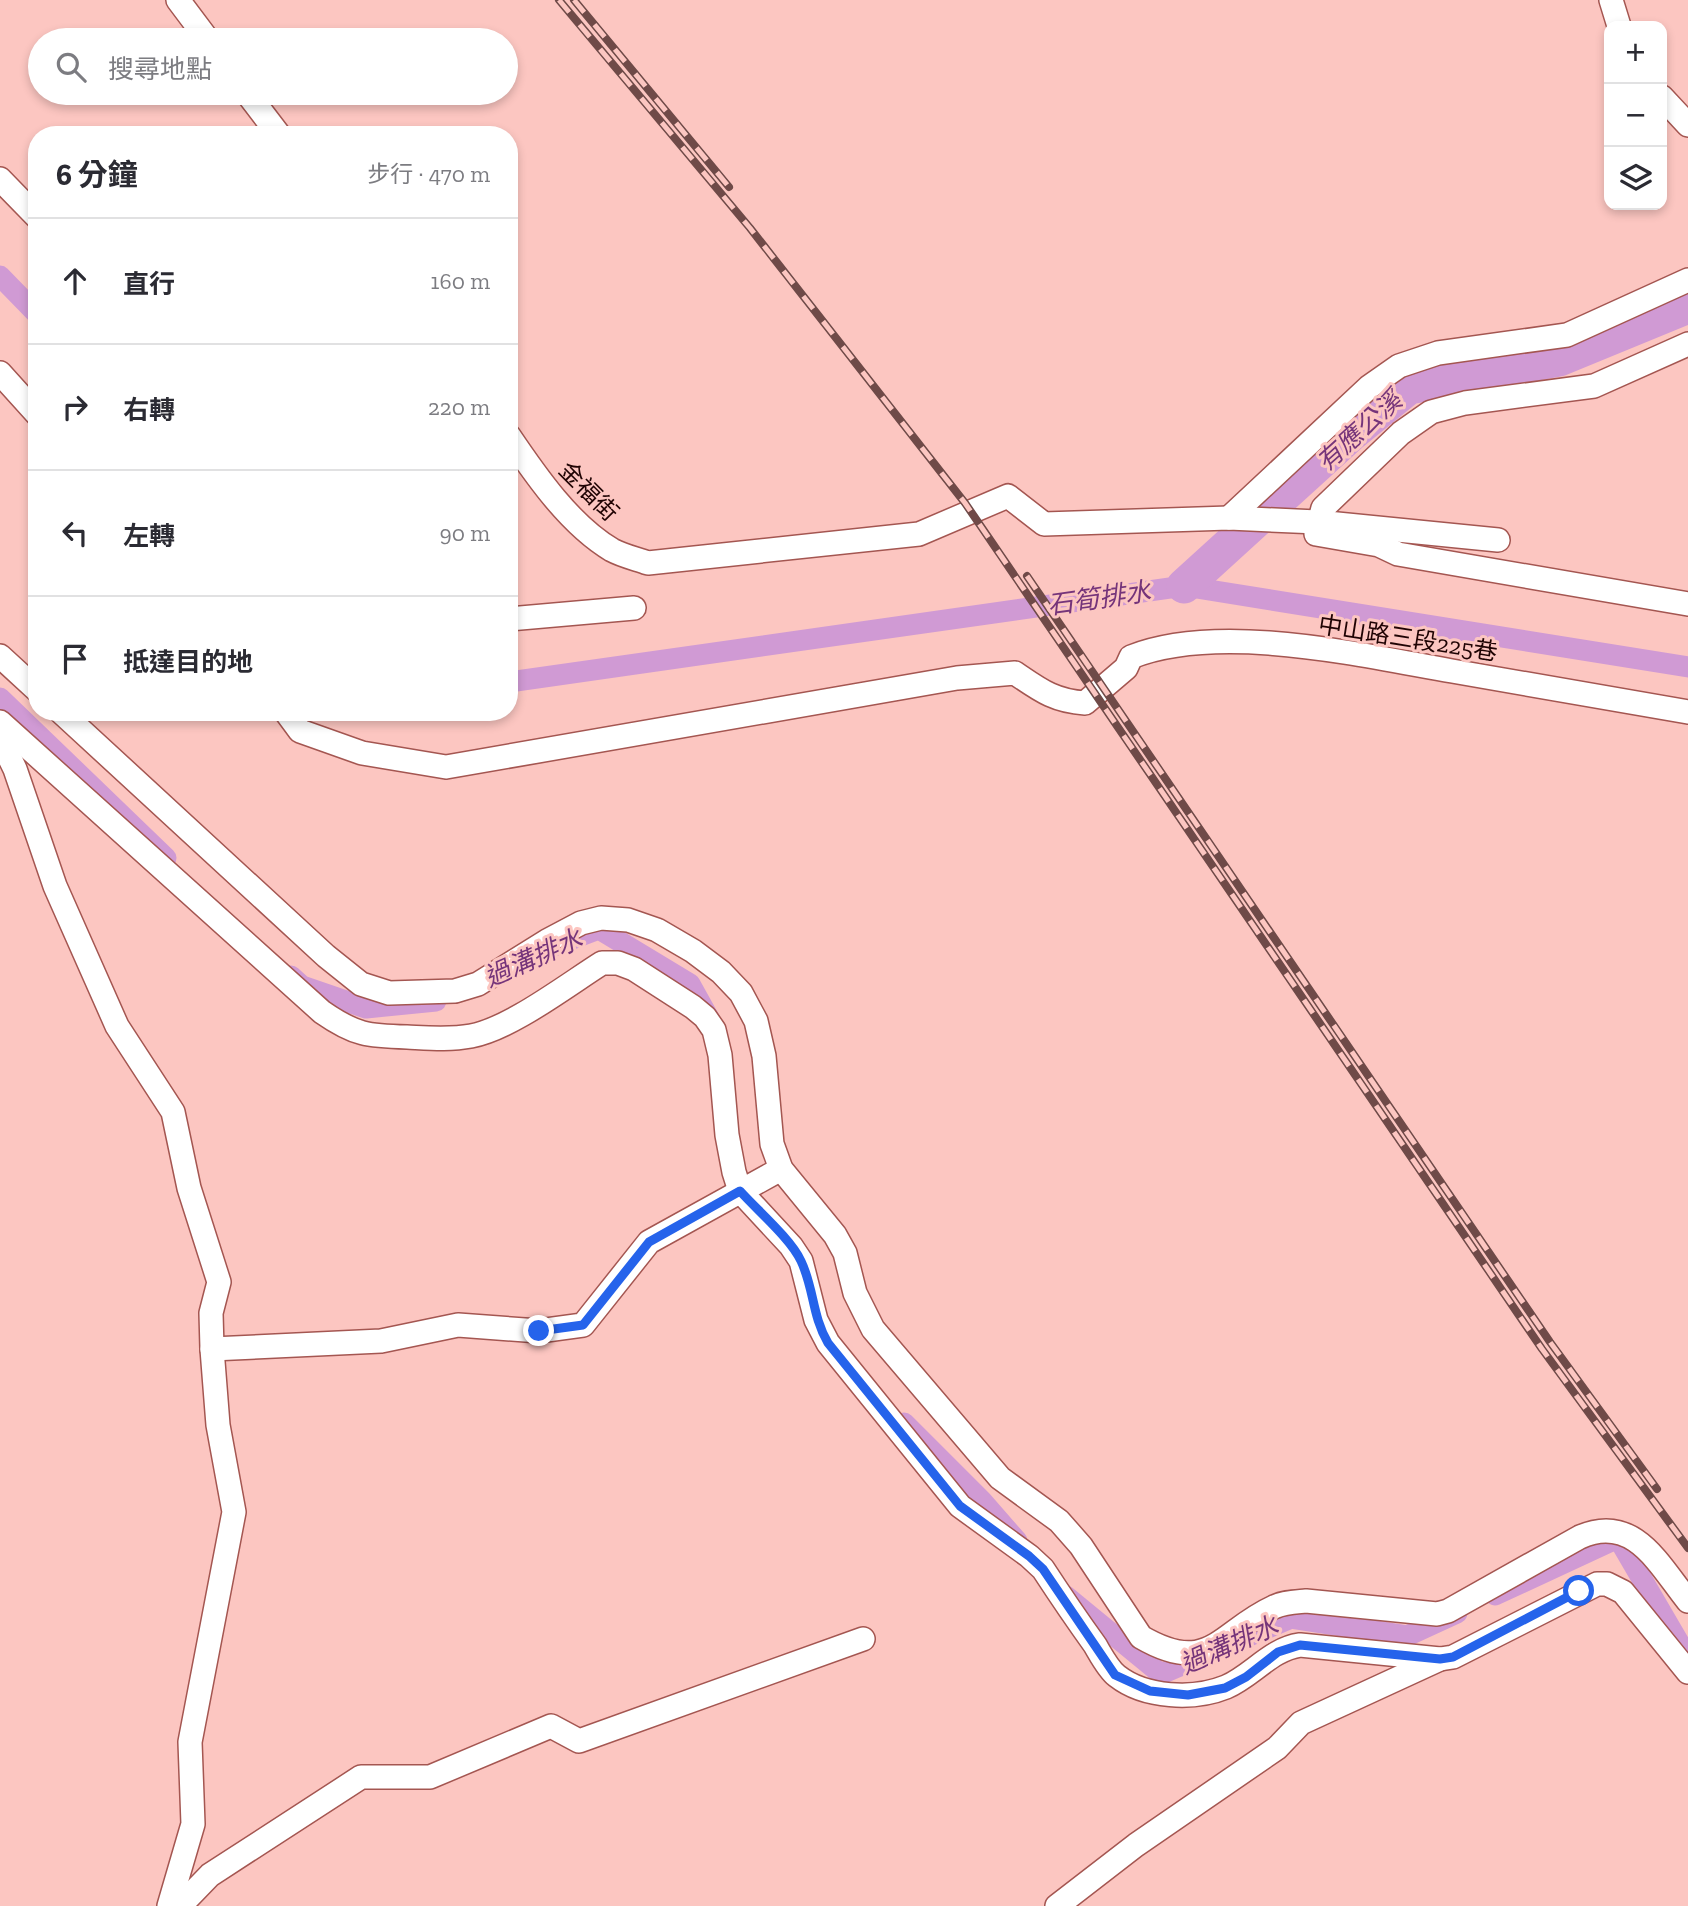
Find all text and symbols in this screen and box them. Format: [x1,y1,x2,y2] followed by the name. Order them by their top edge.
[1604,21,1667,210] map controls
[1604,21,1667,84] button: +
[28,28,518,105] search box
[52,48,90,86] icon: search
[108,53,212,85] text: 搜尋地點
[1604,84,1667,147] button: −
[1604,147,1667,210] button: layers
[56,157,138,193] text: 6 分鐘
[367,160,490,188] text: 步行 · 470 m
[56,262,94,300] icon: ahead
[431,267,490,295] text: 160 m
[123,268,175,300] text: 直行
[1310,382,1411,478] water label: 有應公溪
[56,388,94,426] icon: right
[428,393,490,421] text: 220 m
[123,394,175,426] text: 右轉
[553,455,625,527] street label: 金福街
[56,514,94,552] icon: left
[439,519,490,547] text: 90 m
[123,520,175,552] text: 左轉
[1045,575,1154,621] water label: 石筍排水
[1316,610,1500,666] street label: 中山路三段225巷
[56,640,94,678] icon: arrive
[123,646,253,678] text: 抵達目的地
[479,922,588,994] water label: 過溝排水
[523,1315,554,1346] route end
[1563,1575,1594,1606] route start
[1175,1609,1284,1681] water label: 過溝排水

